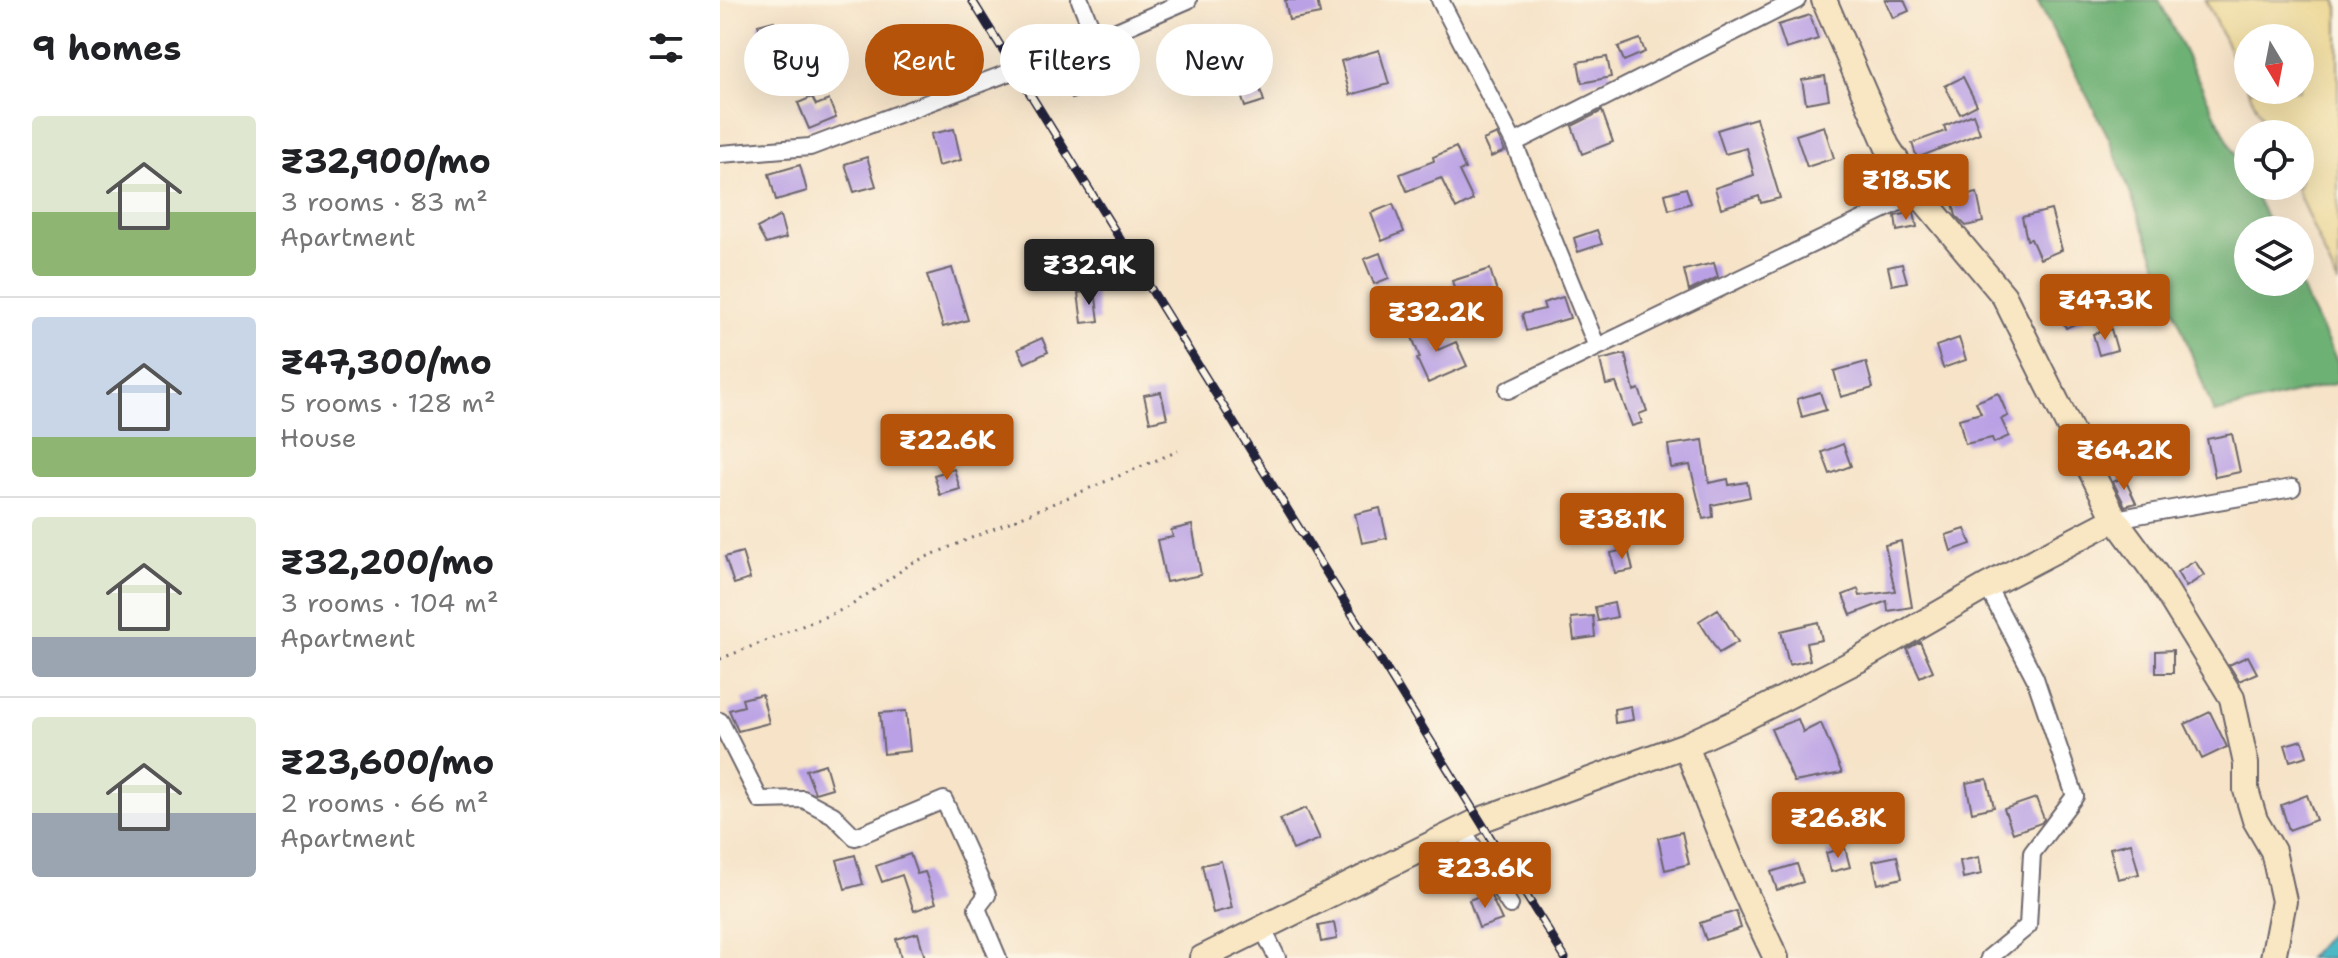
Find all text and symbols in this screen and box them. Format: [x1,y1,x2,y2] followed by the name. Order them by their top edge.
[744,24,849,96] chip: Buy
[865,24,984,96] chip: Rent
[1000,24,1140,96] chip: Filters
[1156,24,1273,96] chip: New
[2234,24,2314,104] north arrow
[2234,24,2314,296] map controls
[32,25,181,71] text: 9 homes
[644,26,688,70] icon: filters
[2234,120,2314,200] button: locate
[280,138,491,184] text: ₹32,900/mo
[96,148,192,244] icon: home
[1841,154,1971,222] pin: ₹18.5K
[1862,162,1950,197] text: ₹18.5K
[280,184,488,219] text: 3 rooms · 83 m²
[2234,216,2314,296] button: layers
[280,219,416,254] text: Apartment
[1024,239,1154,307] pin: ₹32.9K
[1042,247,1136,282] text: ₹32.9K
[2040,274,2170,342] pin: ₹47.3K
[2058,282,2152,317] text: ₹47.3K
[1371,286,1501,354] pin: ₹32.2K
[1388,294,1484,329] text: ₹32.2K
[280,339,492,385] text: ₹47,300/mo
[96,349,192,445] icon: home
[280,385,496,420] text: 5 rooms · 128 m²
[882,414,1012,482] pin: ₹22.6K
[280,420,356,455] text: House
[899,422,996,457] text: ₹22.6K
[2059,424,2189,492] pin: ₹64.2K
[2076,432,2172,467] text: ₹64.2K
[1557,493,1687,561] pin: ₹38.1K
[1578,501,1666,536] text: ₹38.1K
[280,539,494,585] text: ₹32,200/mo
[96,549,192,645] icon: home
[280,585,499,620] text: 3 rooms · 104 m²
[280,620,416,655] text: Apartment
[280,739,494,785] text: ₹23,600/mo
[96,749,192,845] icon: home
[280,785,489,820] text: 2 rooms · 66 m²
[1773,792,1903,860] pin: ₹26.8K
[1790,800,1886,835] text: ₹26.8K
[280,820,416,855] text: Apartment
[1420,842,1550,910] pin: ₹23.6K
[1437,850,1533,885] text: ₹23.6K

